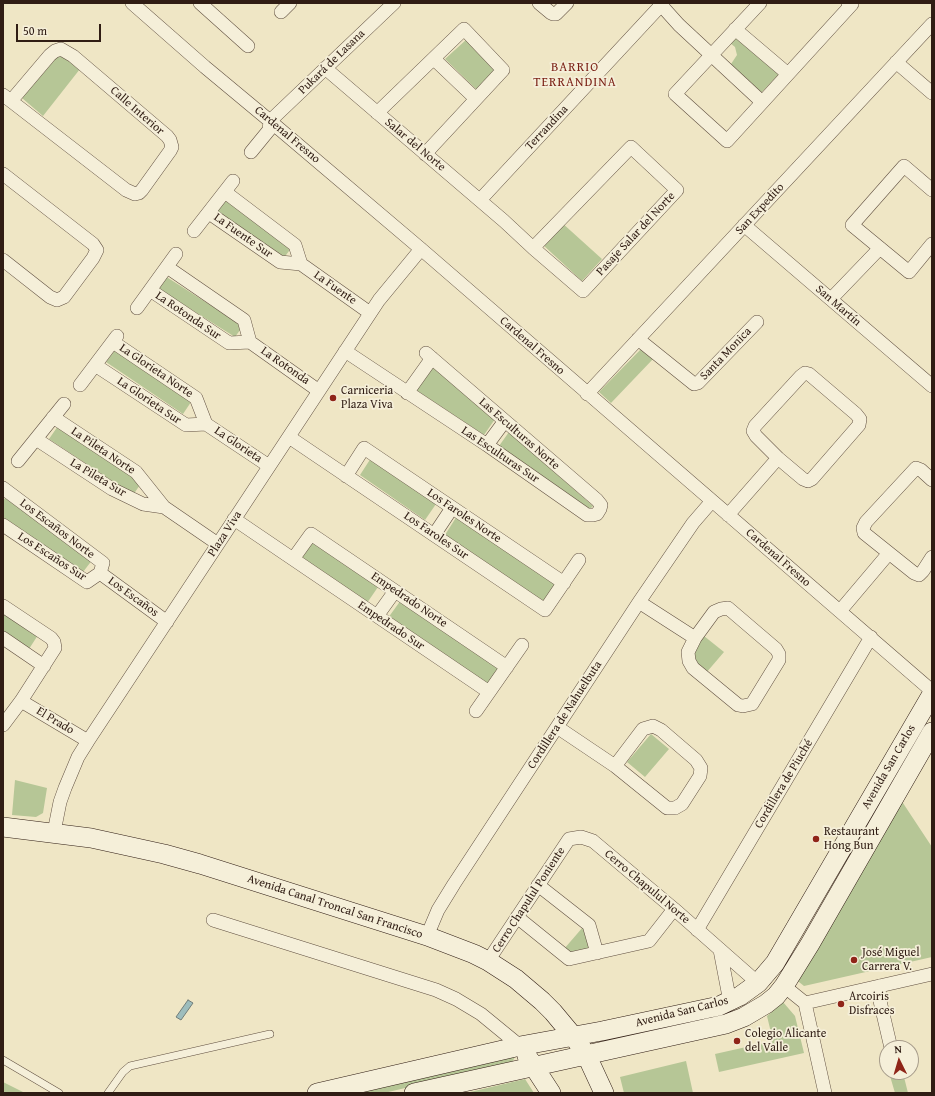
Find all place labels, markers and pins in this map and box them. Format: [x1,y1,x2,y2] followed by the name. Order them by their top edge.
[341,384,393,412] place label: Carniceria Plaza Viva
[328,393,338,403] marker: Carniceria Plaza Viva
[824,825,879,853] place label: Restaurant Hong Bun
[811,834,821,844] marker: Restaurant Hong Bun
[862,946,920,974] place label: José Miguel Carrera V.
[849,955,859,965] marker: José Miguel Carrera V.
[849,990,894,1018] place label: Arcoiris Disfraces
[836,999,846,1009] marker: Arcoiris Disfraces
[745,1027,826,1055] place label: Colegio Alicante del Valle
[732,1036,742,1046] marker: Colegio Alicante del Valle

